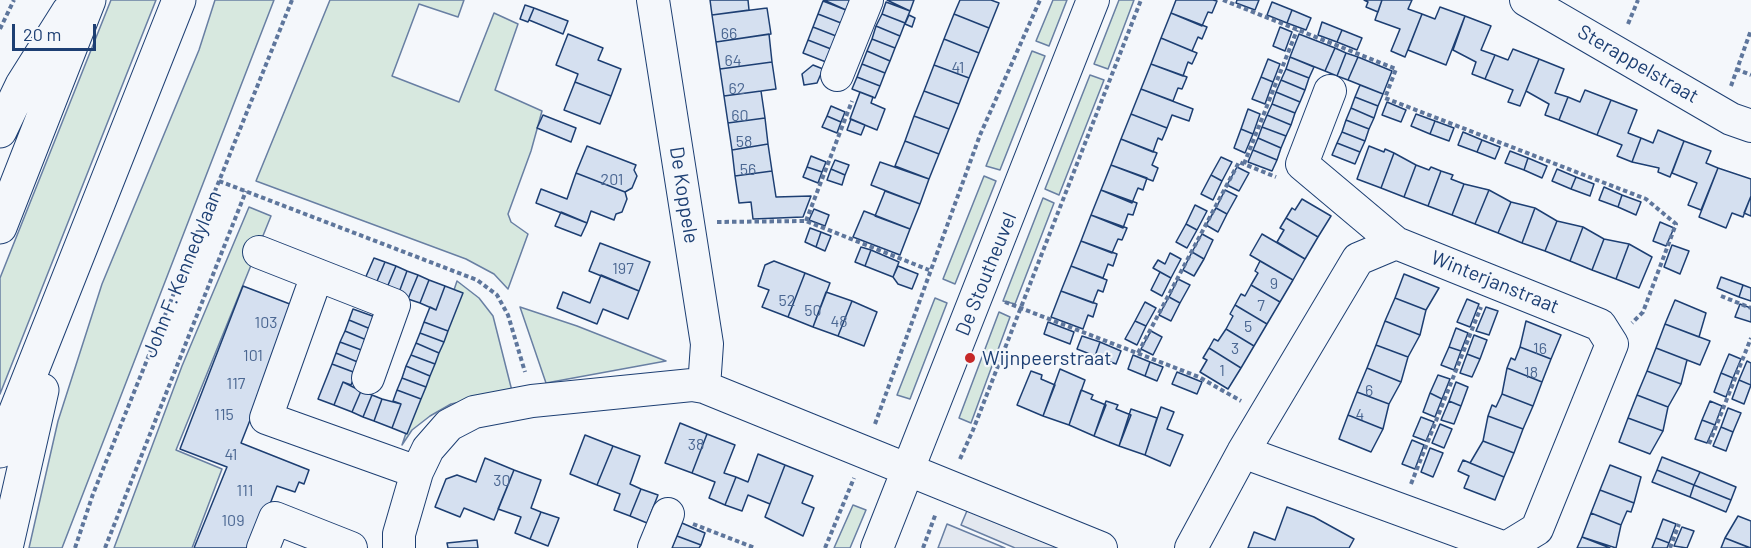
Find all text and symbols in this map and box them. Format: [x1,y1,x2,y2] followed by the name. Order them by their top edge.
[15,12,99,50] scale bar
[1573,20,1703,108] street label: Sterappelstraat
[23,23,61,45] text: 20 m
[721,24,737,44] house number: 66
[724,51,742,71] house number: 64
[952,58,964,78] house number: 41
[729,79,745,99] house number: 62
[731,106,749,126] house number: 60
[736,132,752,152] house number: 58
[665,145,703,245] street label: De Koppele
[740,160,756,180] house number: 56
[601,170,623,190] house number: 201
[137,187,227,361] street label: John F. Kennedylaan
[950,209,1022,339] street label: De Stoutheuvel
[1427,245,1563,319] street label: Winterjanstraat
[612,259,634,279] house number: 197
[1270,274,1278,294] house number: 9
[779,291,795,311] house number: 52
[1257,296,1265,316] house number: 7
[804,301,822,321] house number: 50
[830,312,848,332] house number: 48
[255,313,277,333] house number: 103
[1244,317,1252,337] house number: 5
[1231,339,1239,359] house number: 3
[1533,339,1547,359] house number: 16
[243,346,263,366] house number: 101
[982,346,1112,370] place label: Wijnpeerstraat
[963,351,977,365] marker: Wijnpeerstraat
[1219,361,1225,381] house number: 1
[1524,363,1538,383] house number: 18
[227,374,245,394] house number: 117
[1365,381,1373,401] house number: 6
[214,405,234,425] house number: 115
[1356,405,1364,425] house number: 4
[688,435,704,455] house number: 38
[225,445,237,465] house number: 41
[493,471,511,491] house number: 30
[237,481,253,501] house number: 111
[222,511,244,531] house number: 109

